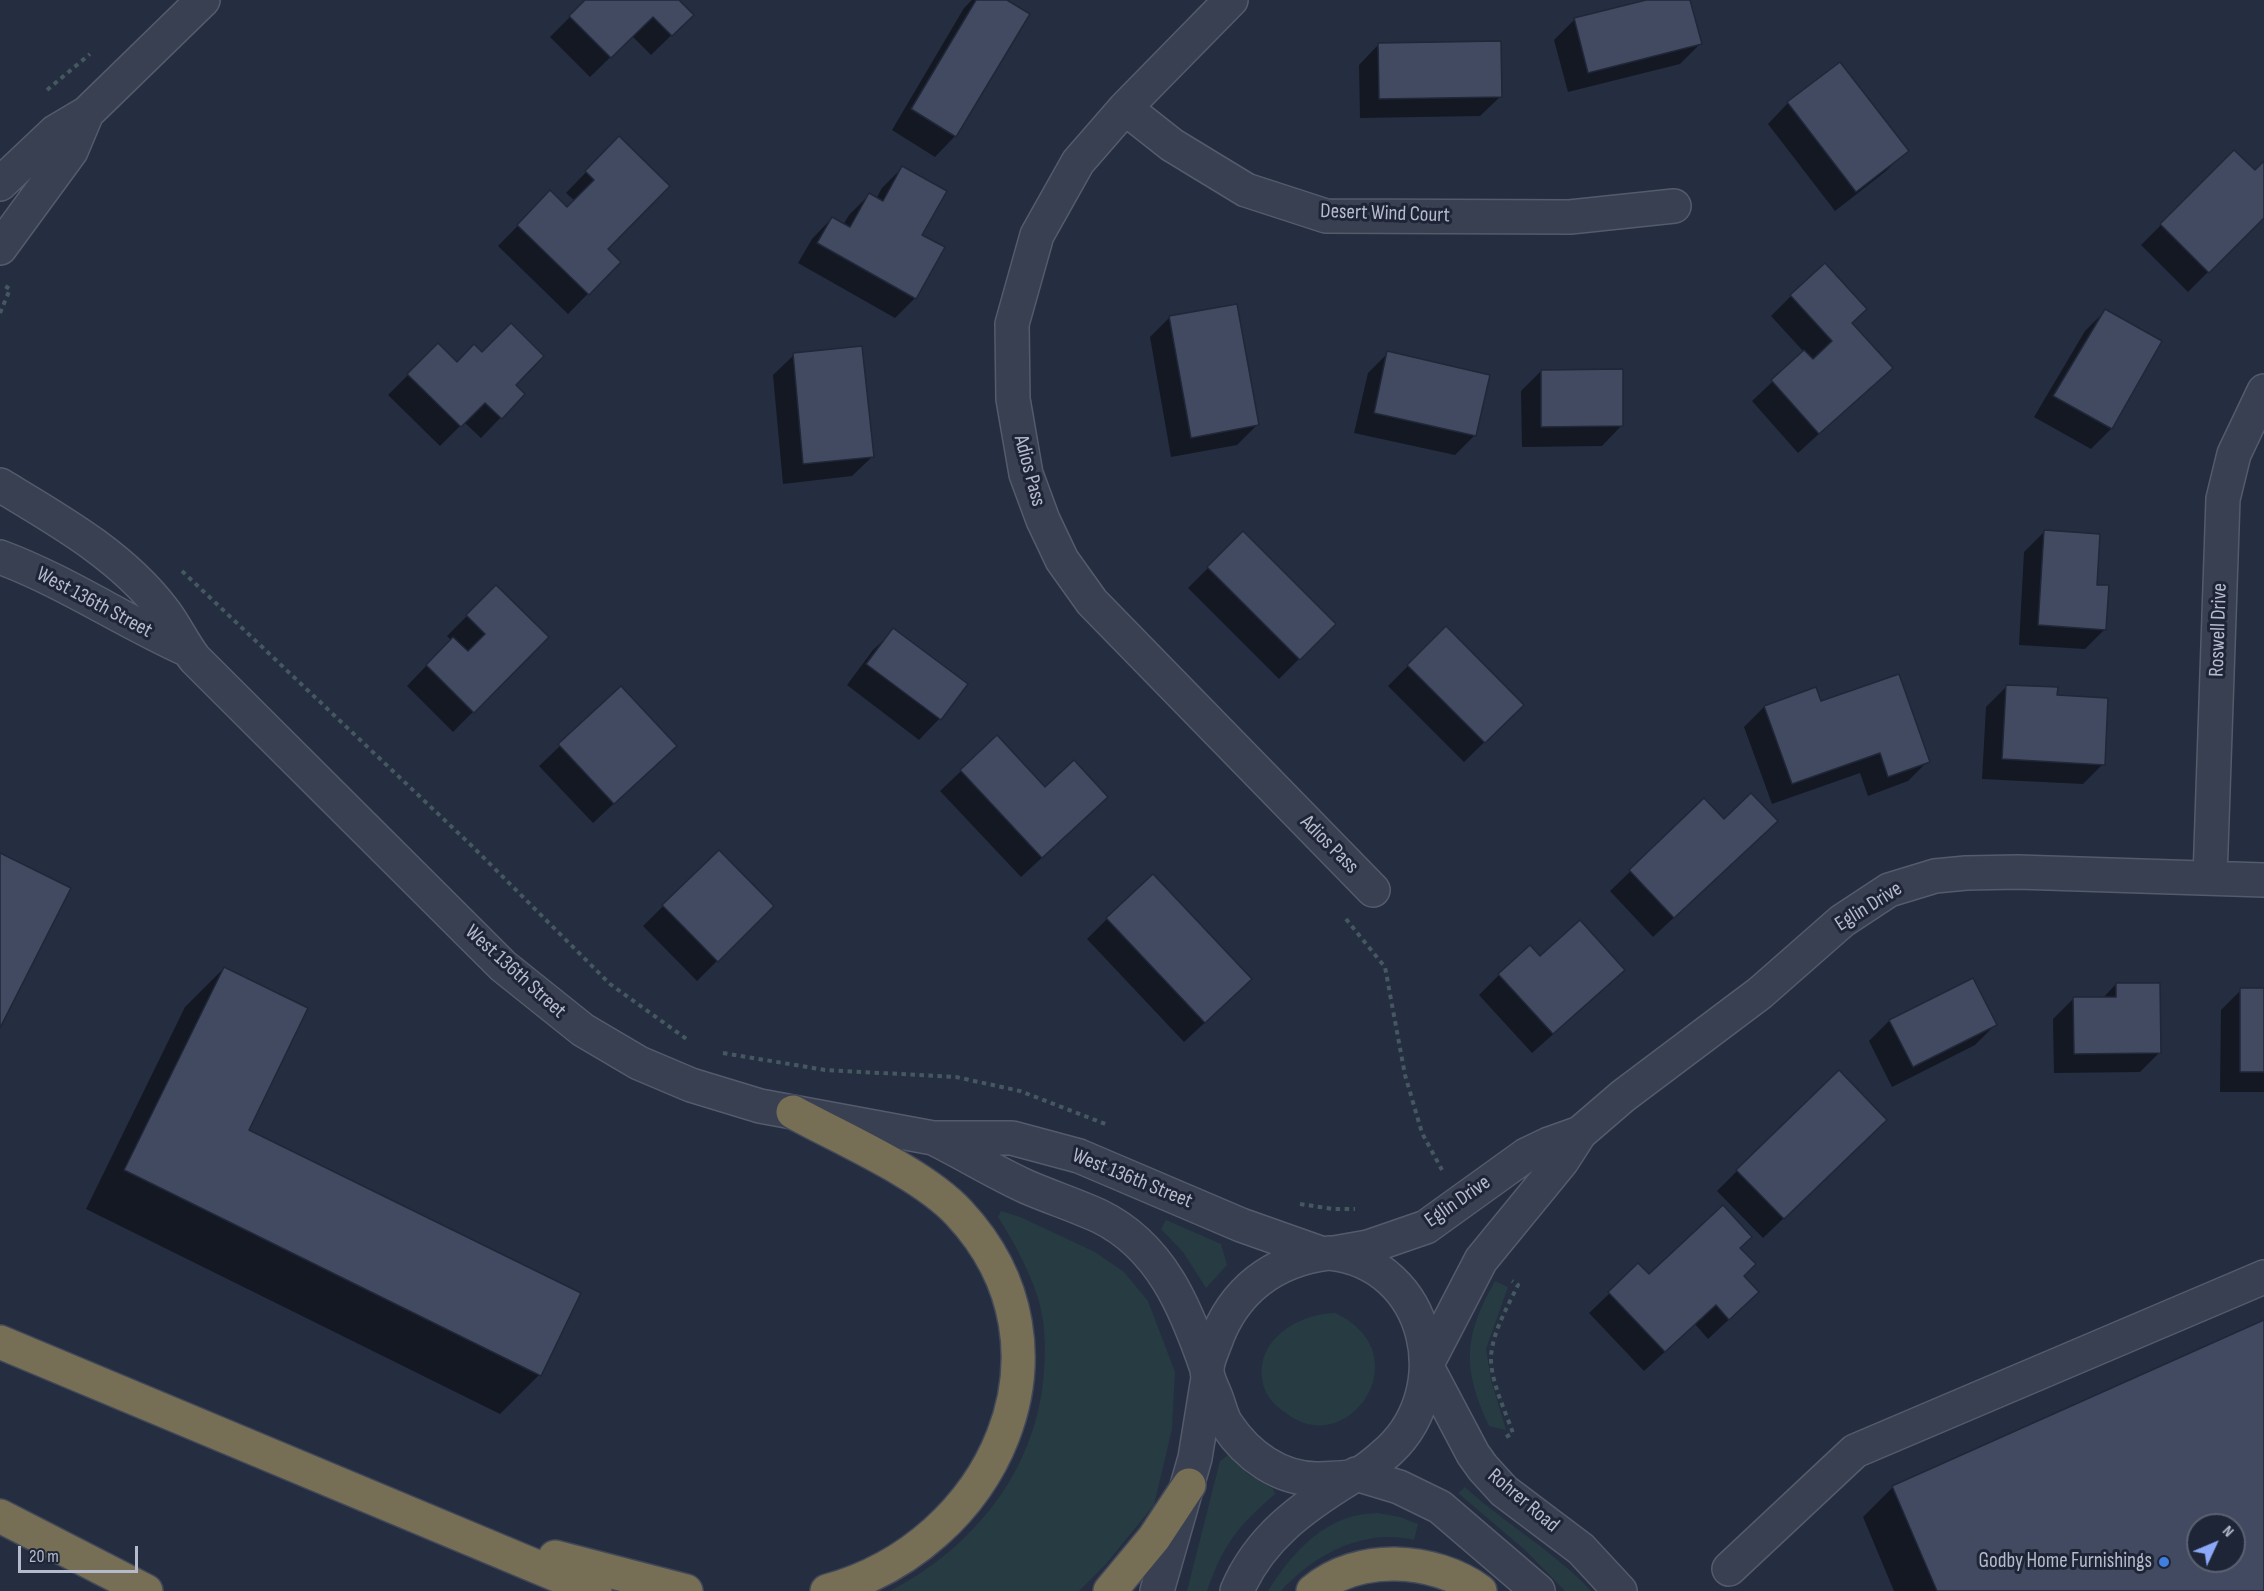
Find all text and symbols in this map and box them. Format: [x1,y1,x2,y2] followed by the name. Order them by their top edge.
[1320,199,1450,229] street label: Desert Wind Court
[1007,433,1051,509] street label: Adios Pass
[32,562,156,644] street label: West 136th Street
[2205,583,2233,677] street label: Roswell Drive
[1294,810,1364,880] street label: Adios Pass
[1831,877,1907,937] street label: Eglin Drive
[459,920,571,1024] street label: West 136th Street
[1068,1143,1196,1215] street label: West 136th Street
[1420,1170,1496,1234] street label: Eglin Drive
[1482,1464,1564,1538] street label: Rohrer Road
[2186,1513,2246,1573] north arrow
[2218,1522,2238,1541] text: N
[21,1534,141,1572] scale bar
[29,1546,59,1567] text: 20 m
[1978,1549,2152,1575] place label: Godby Home Furnishings
[2157,1555,2171,1569] marker: Godby Home Furnishings

